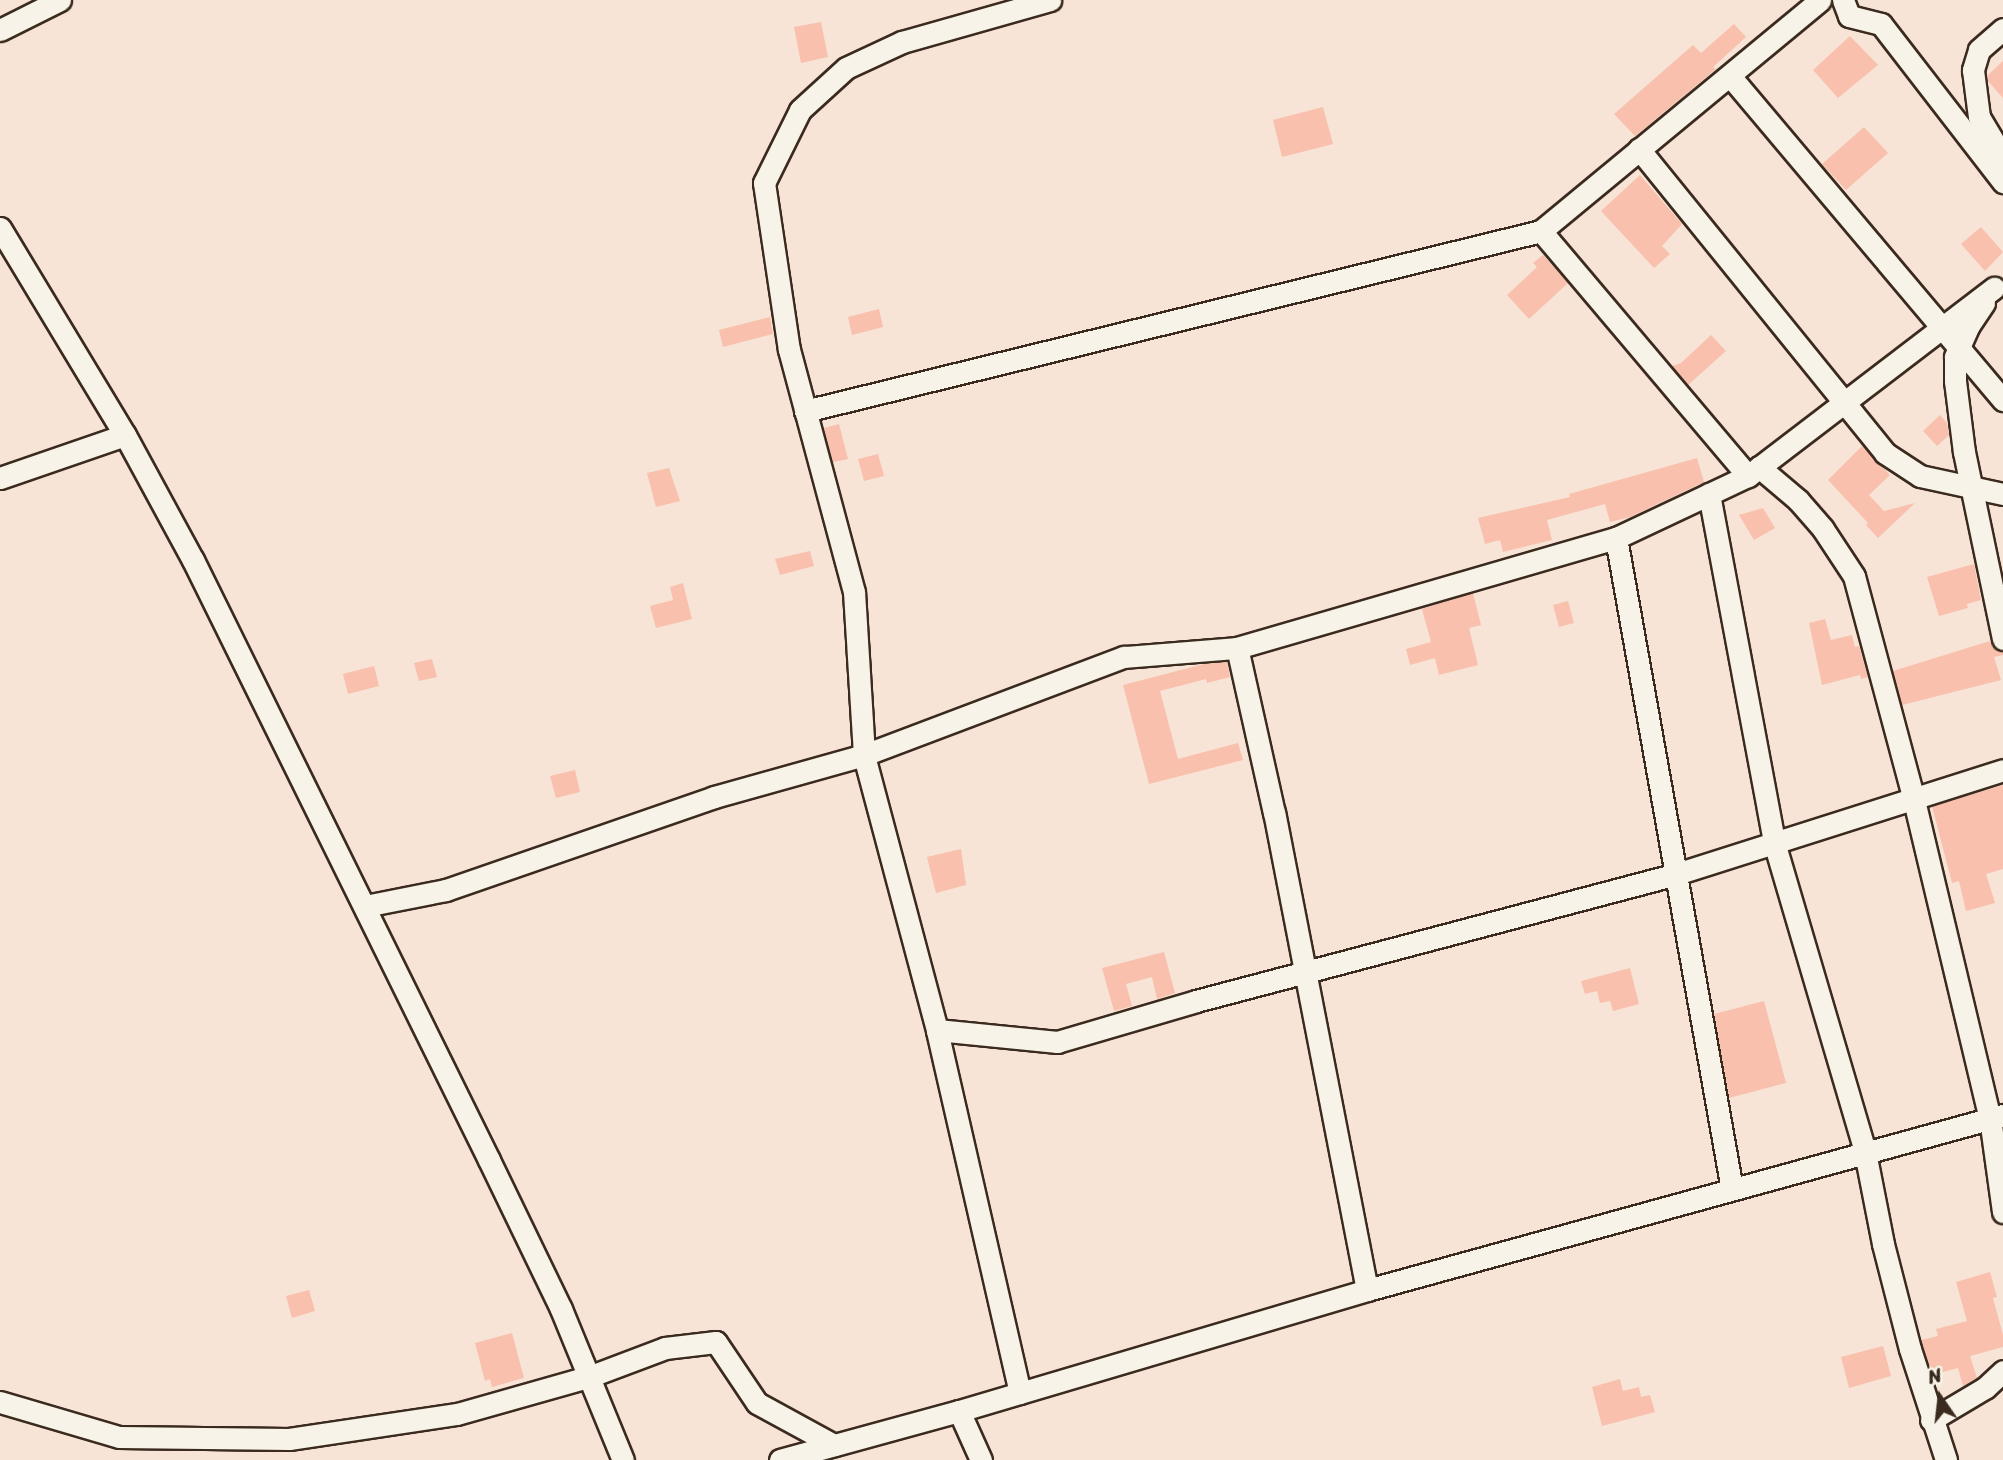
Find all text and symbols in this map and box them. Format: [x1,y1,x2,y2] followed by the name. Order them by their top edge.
[1924,1359,1945,1394] text: N
[1905,1362,1975,1432] north arrow

